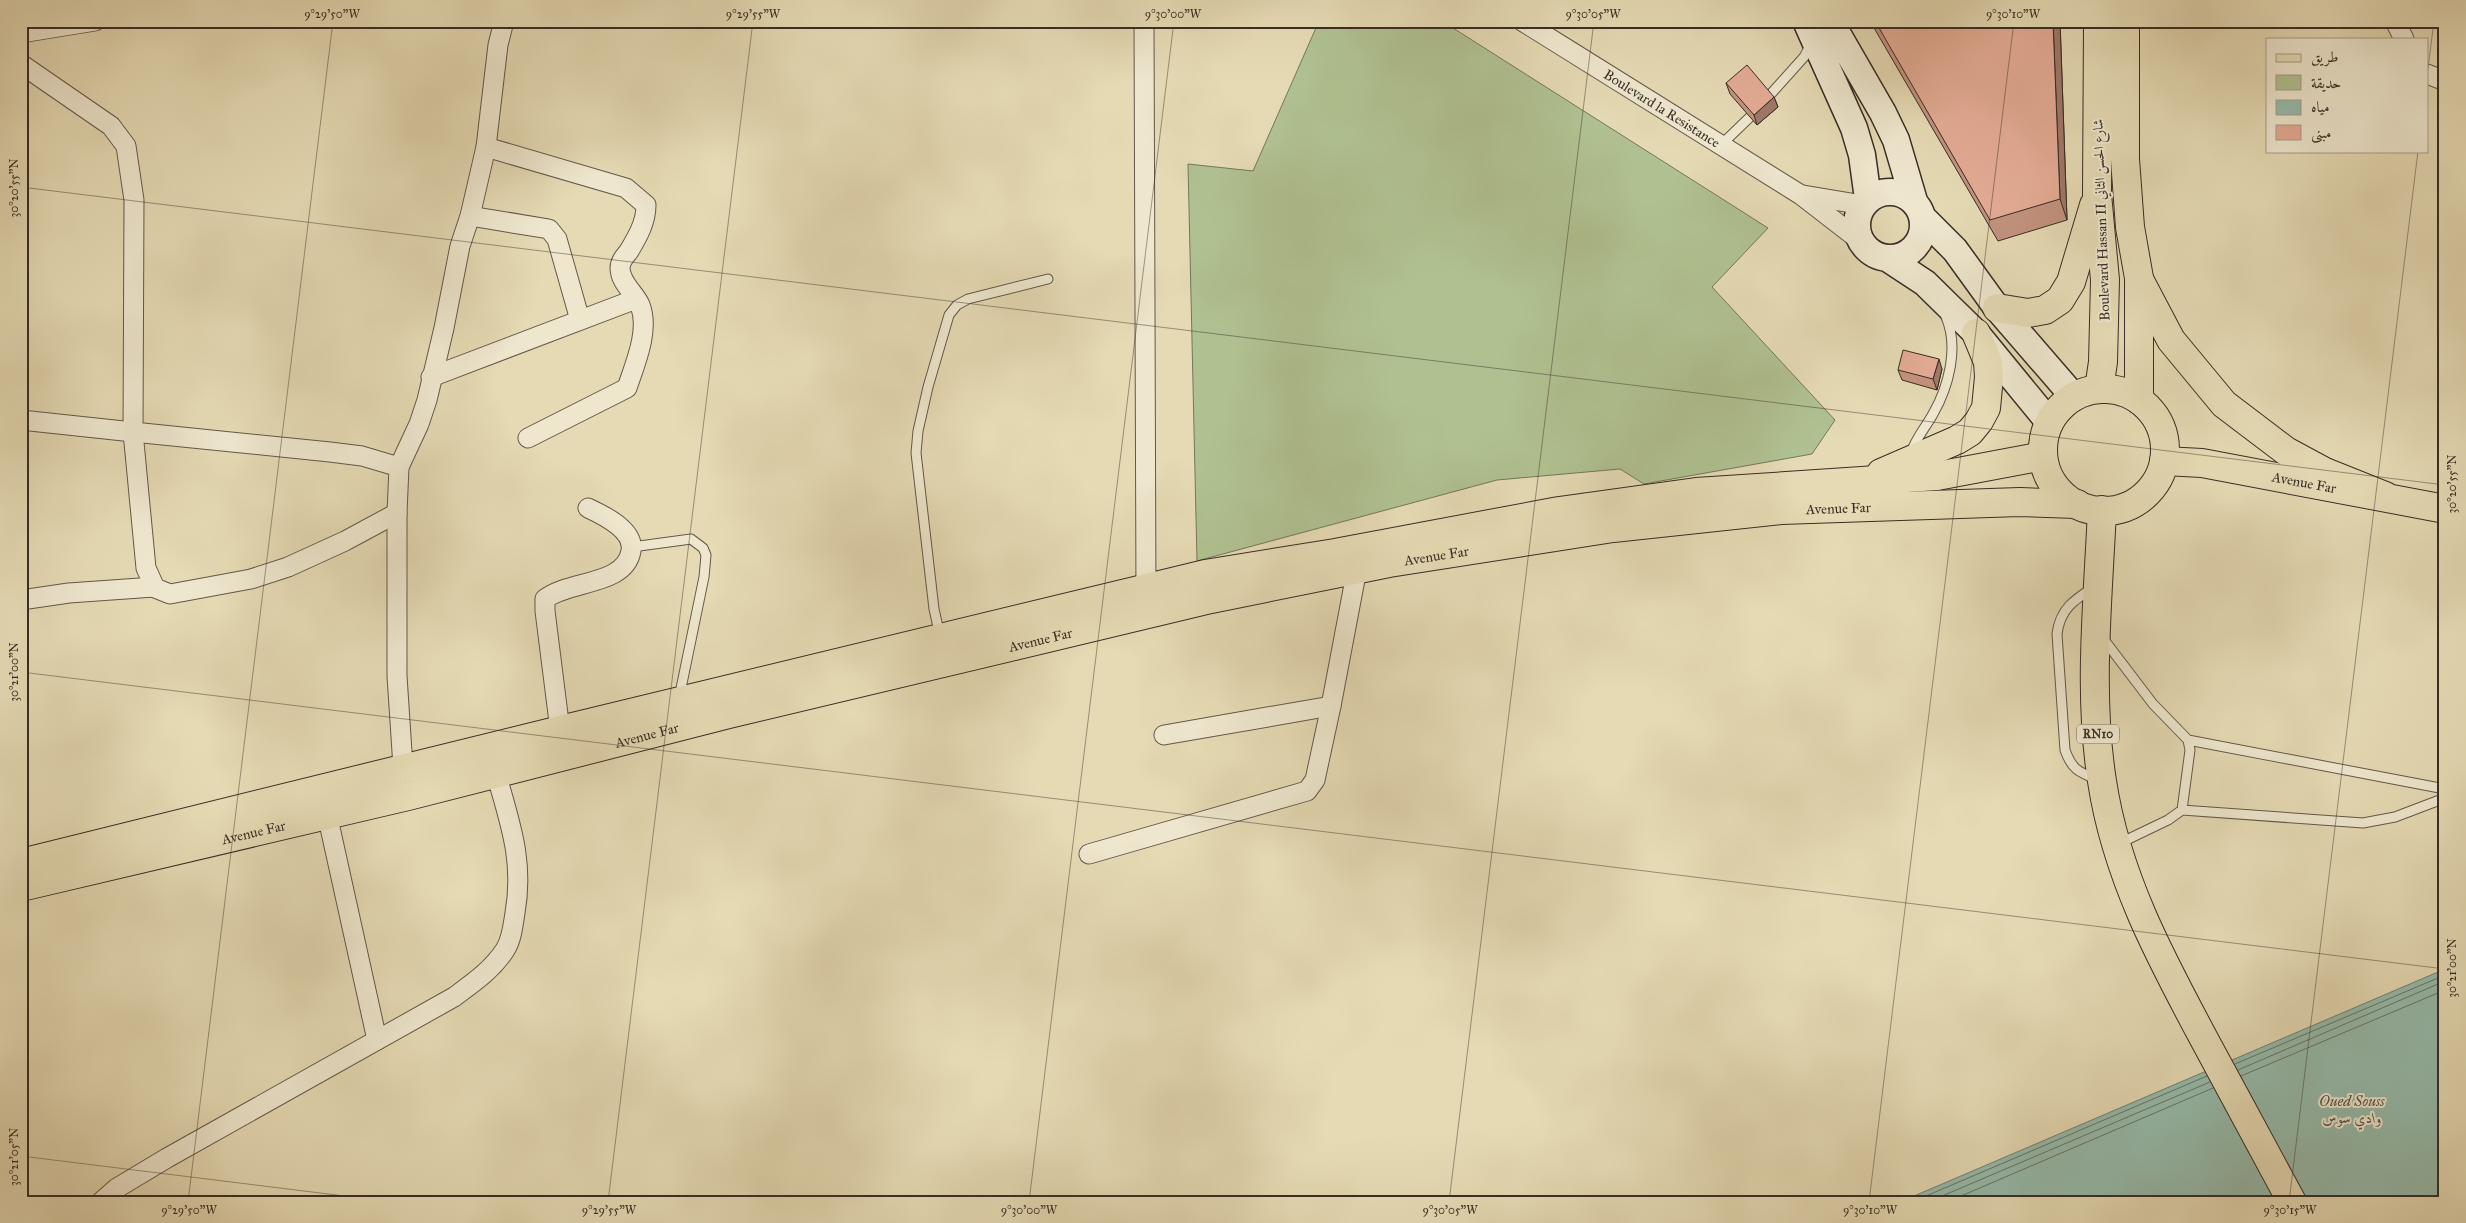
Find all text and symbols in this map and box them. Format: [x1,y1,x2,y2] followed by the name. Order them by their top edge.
[304,7,360,21] text: 9°29'50"W
[726,7,781,21] text: 9°29'55"W
[1145,7,1202,21] text: 9°30'00"W
[1565,7,1621,21] text: 9°30'05"W
[1986,7,2041,21] text: 9°30'10"W
[2266,38,2428,152] legend
[2311,48,2338,67] text: طريق
[1600,66,1723,151] street label: Boulevard la Resistance
[2311,74,2341,92] text: حديقة
[2311,98,2329,116] text: مياه
[2089,119,2117,321] street label: Boulevard Hassan II شارع الحسن الثاني
[2311,124,2331,144] text: مبنى
[7,159,21,217] text: 30°20'55"N
[2445,455,2459,513] text: 30°20'55"N
[2269,468,2338,497] street label: Avenue Far
[1804,499,1872,518] street label: Avenue Far
[1402,543,1471,570] street label: Avenue Far
[1006,624,1075,656] street label: Avenue Far
[7,642,21,702] text: 30°21'00"N
[612,719,681,752] street label: Avenue Far
[2077,724,2119,744] road number: RN10
[219,817,288,849] street label: Avenue Far
[2445,938,2459,998] text: 30°21'00"N
[2319,1092,2385,1130] water label: Oued Souss وادي سوس
[7,1128,21,1186] text: 30°21'05"N
[161,1203,217,1217] text: 9°29'50"W
[582,1203,637,1217] text: 9°29'55"W
[1001,1203,1058,1217] text: 9°30'00"W
[1422,1203,1478,1217] text: 9°30'05"W
[1843,1203,1898,1217] text: 9°30'10"W
[2264,1203,2317,1217] text: 9°30'15"W

